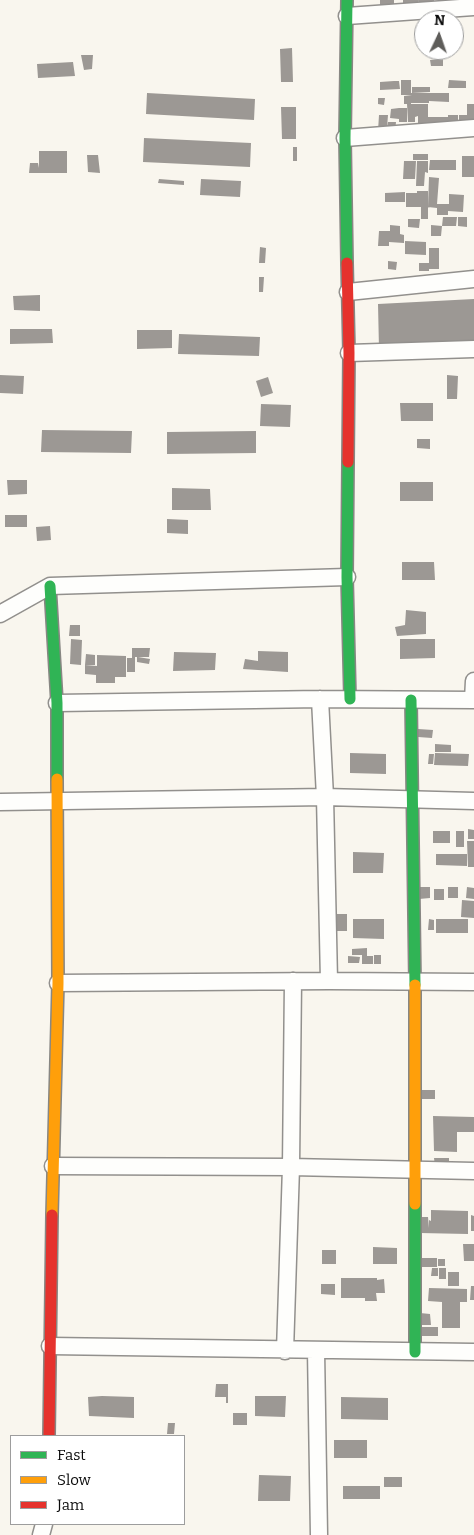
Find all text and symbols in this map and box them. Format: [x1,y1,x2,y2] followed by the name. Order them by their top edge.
[414,10,464,60] north arrow
[434,12,446,29] text: N
[10,1435,185,1525] legend
[57,1446,86,1464] text: Fast
[57,1471,91,1489] text: Slow
[57,1496,84,1514] text: Jam

